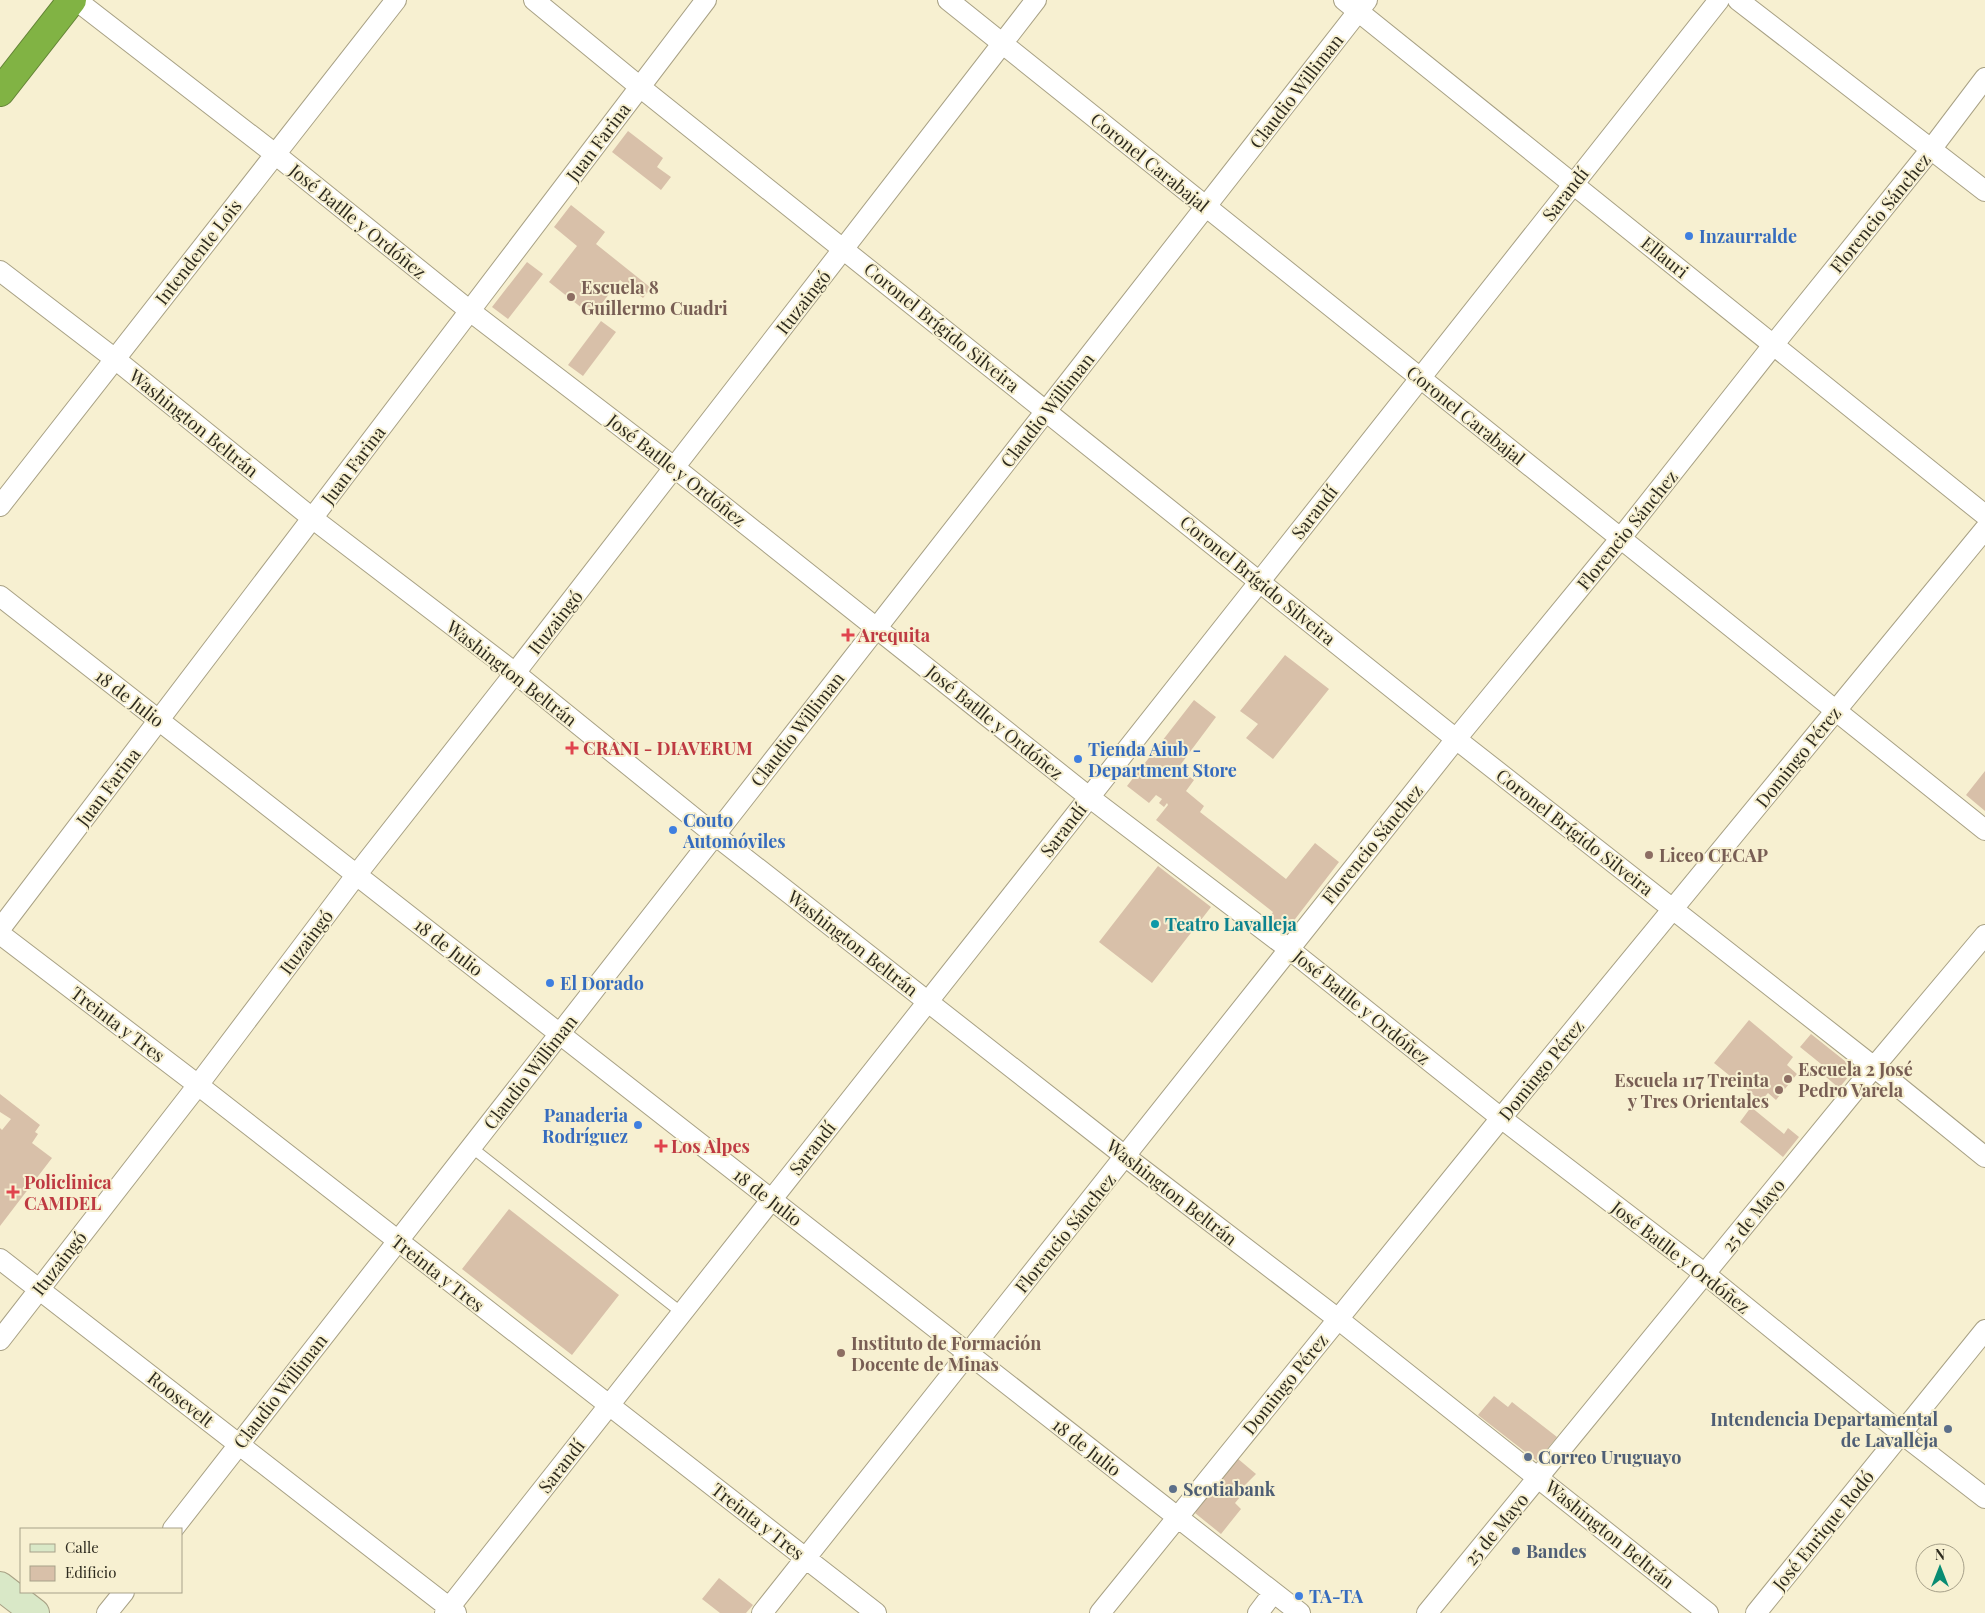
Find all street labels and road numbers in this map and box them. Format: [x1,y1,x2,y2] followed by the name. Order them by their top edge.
[1244,29,1348,153] street label: Claudio Williman
[560,98,635,187] street label: Juan Farina
[1086,107,1214,217] street label: Coronel Carabajal
[1824,148,1936,278] street label: Florencio Sánchez
[284,158,431,284] street label: José Batlle y Ordóñez
[1536,162,1594,226] street label: Sarandí
[149,195,247,309] street label: Intendente Lois
[1636,231,1694,283] street label: Ellauri
[859,257,1025,397] street label: Coronel Brígido Silveira
[770,265,836,339] street label: Ituzaingó
[995,348,1099,472] street label: Claudio Williman
[1402,360,1530,470] street label: Coronel Carabajal
[124,363,264,483] street label: Washington Beltrán
[602,408,751,532] street label: José Batlle y Ordóñez
[315,421,390,510] street label: Juan Farina
[1571,465,1683,595] street label: Florencio Sánchez
[1285,480,1343,544] street label: Sarandí
[1175,510,1341,650] street label: Coronel Brígido Silveira
[522,585,588,659] street label: Ituzaingó
[441,614,582,732] street label: Washington Beltrán
[921,659,1068,785] street label: José Batlle y Ordóñez
[91,664,169,732] street label: 18 de Julio
[745,667,849,791] street label: Claudio Williman
[1750,702,1846,812] street label: Domingo Pérez
[70,743,145,832] street label: Juan Farina
[1491,763,1659,901] street label: Coronel Brígido Silveira
[1316,779,1428,909] street label: Florencio Sánchez
[1034,798,1092,862] street label: Sarandí
[782,884,923,1002] street label: Washington Beltrán
[274,905,338,979] street label: Ituzaingó
[410,913,488,981] street label: 18 de Julio
[1288,944,1435,1070] street label: José Batlle y Ordóñez
[66,981,170,1067] street label: Treinta y Tres
[478,1010,582,1134] street label: Claudio Williman
[1493,1015,1589,1125] street label: Domingo Pérez
[783,1116,841,1180] street label: Sarandí
[1101,1133,1242,1251] street label: Washington Beltrán
[729,1163,807,1231] street label: 18 de Julio
[1009,1168,1121,1298] street label: Florencio Sánchez
[1716,1173,1790,1257] street label: 25 de Mayo
[1606,1195,1755,1319] street label: José Batlle y Ordóñez
[26,1226,92,1300] street label: Ituzaingó
[387,1229,489,1317] street label: Treinta y Tres
[228,1329,332,1453] street label: Claudio Williman
[1237,1329,1333,1439] street label: Domingo Pérez
[143,1366,220,1433] street label: Roosevelt
[1048,1413,1126,1481] street label: 18 de Julio
[532,1434,590,1498] street label: Sarandí
[1766,1465,1879,1596] street label: José Enrique Rodó
[1540,1474,1680,1594] street label: Washington Beltrán
[707,1477,809,1565] street label: Treinta y Tres
[1459,1488,1533,1570] street label: 25 de Mayo

